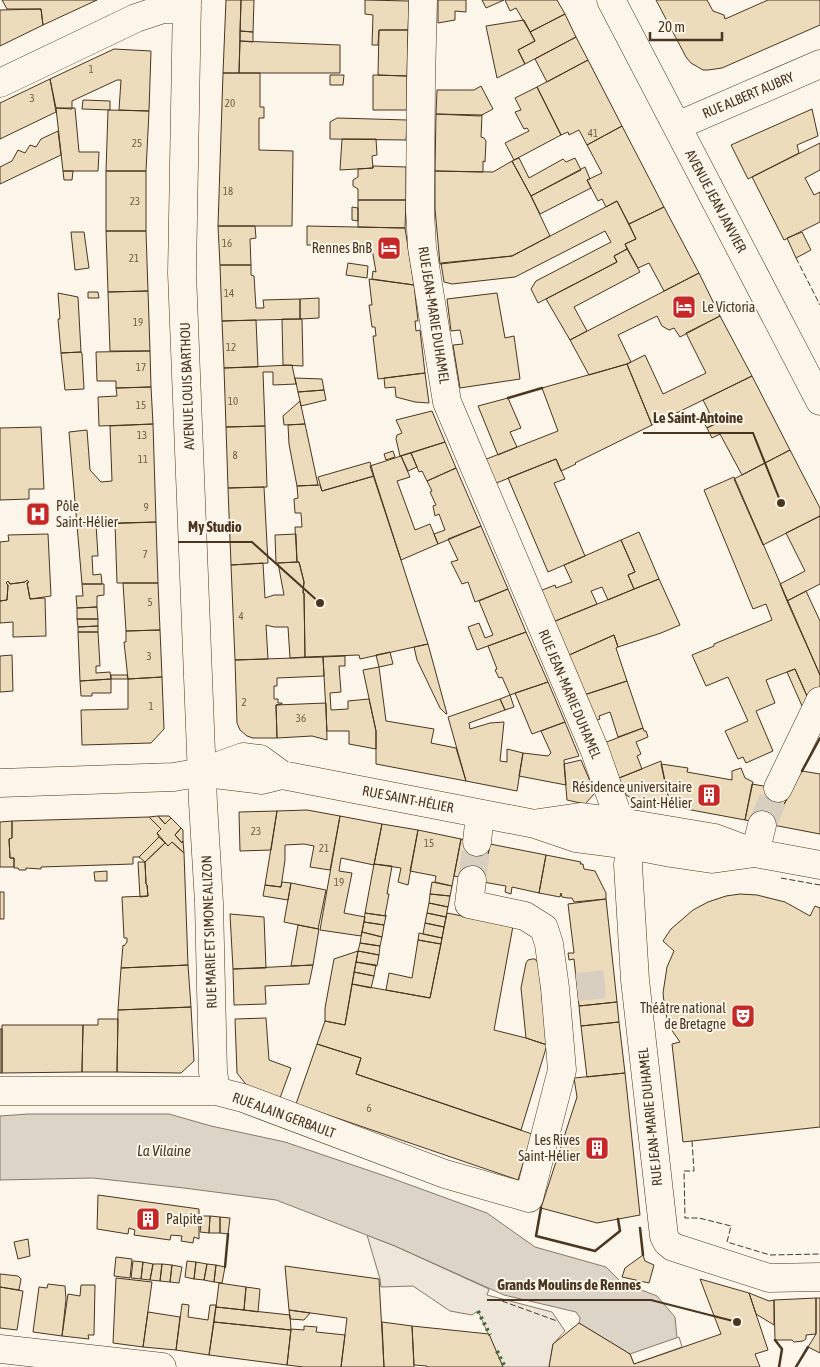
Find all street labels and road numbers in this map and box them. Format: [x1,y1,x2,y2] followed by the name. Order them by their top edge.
[700,68,797,121] street label: RUE ALBERT AUBRY
[682,147,750,255] street label: AVENUE JEAN JANVIER
[415,245,453,385] street label: RUE JEAN-MARIE DUHAMEL
[177,322,197,450] street label: AVENUE LOUIS BARTHOU
[536,627,605,762] street label: RUE JEAN-MARIE DUHAMEL
[361,782,455,816] street label: RUE SAINT-HÉLIER
[198,855,220,1009] street label: RUE MARIE ET SIMONE ALIZON
[635,1047,665,1187] street label: RUE JEAN-MARIE DUHAMEL
[230,1089,338,1141] street label: RUE ALAIN GERBAULT

